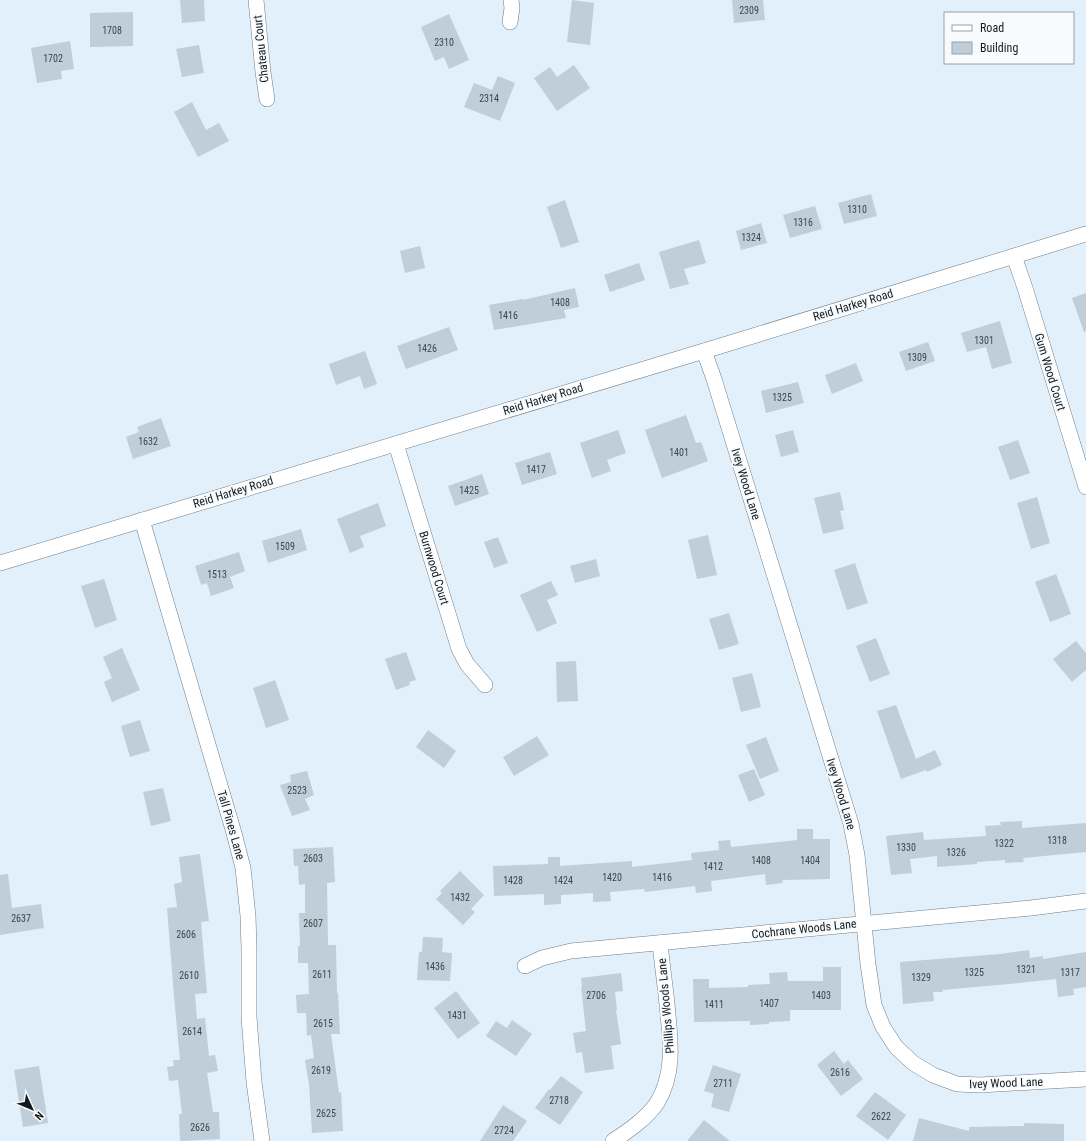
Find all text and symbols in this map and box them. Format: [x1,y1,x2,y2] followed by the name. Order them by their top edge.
[739,5,759,16] house number: 2309
[944,12,1074,64] legend
[250,14,272,84] street label: Chateau Court
[980,21,1004,35] text: Road
[102,25,122,36] house number: 1708
[434,37,454,48] house number: 2310
[980,41,1018,55] text: Building
[43,53,63,64] house number: 1702
[479,93,499,104] house number: 2314
[847,204,867,215] house number: 1310
[793,217,813,228] house number: 1316
[741,232,761,243] house number: 1324
[811,286,895,324] street label: Reid Harkey Road
[550,297,570,308] house number: 1408
[498,310,518,321] house number: 1416
[1032,331,1069,413] street label: Gum Wood Court
[974,335,994,346] house number: 1301
[417,343,437,354] house number: 1426
[907,352,927,363] house number: 1309
[501,380,585,418] street label: Reid Harkey Road
[772,392,792,403] house number: 1325
[138,436,158,447] house number: 1632
[669,447,689,458] house number: 1401
[728,447,764,522] street label: Ivey Wood Lane
[526,464,546,475] house number: 1417
[191,473,275,511] street label: Reid Harkey Road
[459,485,479,496] house number: 1425
[416,529,452,607] street label: Burnwood Court
[275,541,295,552] house number: 1509
[207,569,227,580] house number: 1513
[823,757,859,832] street label: Ivey Wood Lane
[287,785,307,796] house number: 2523
[214,789,248,862] street label: Tall Pines Lane
[1047,835,1067,846] house number: 1318
[994,838,1014,849] house number: 1322
[896,842,916,853] house number: 1330
[946,847,966,858] house number: 1326
[303,853,323,864] house number: 2603
[751,855,771,866] house number: 1408
[800,855,820,866] house number: 1404
[703,861,723,872] house number: 1412
[602,872,622,883] house number: 1420
[652,872,672,883] house number: 1416
[503,875,523,886] house number: 1428
[553,875,573,886] house number: 1424
[450,892,470,903] house number: 1432
[11,913,31,924] house number: 2637
[751,916,858,941] street label: Cochrane Woods Lane
[303,918,323,929] house number: 2607
[176,929,196,940] house number: 2606
[655,957,677,1054] street label: Phillips Woods Lane
[425,961,445,972] house number: 1436
[1016,964,1036,975] house number: 1321
[964,967,984,978] house number: 1325
[1060,967,1080,978] house number: 1317
[312,969,332,980] house number: 2611
[179,970,199,981] house number: 2610
[911,972,931,983] house number: 1329
[586,990,606,1001] house number: 2706
[811,990,831,1001] house number: 1403
[759,998,779,1009] house number: 1407
[704,999,724,1010] house number: 1411
[447,1010,467,1021] house number: 1431
[313,1018,333,1029] house number: 2615
[182,1026,202,1037] house number: 2614
[311,1065,331,1076] house number: 2619
[830,1067,850,1078] house number: 2616
[969,1075,1044,1091] street label: Ivey Wood Lane
[713,1078,733,1089] house number: 2711
[12,1089,52,1129] north arrow
[549,1095,569,1106] house number: 2718
[316,1108,336,1119] house number: 2625
[32,1109,46,1123] text: N
[871,1111,891,1122] house number: 2622
[190,1122,210,1133] house number: 2626
[494,1125,514,1136] house number: 2724

